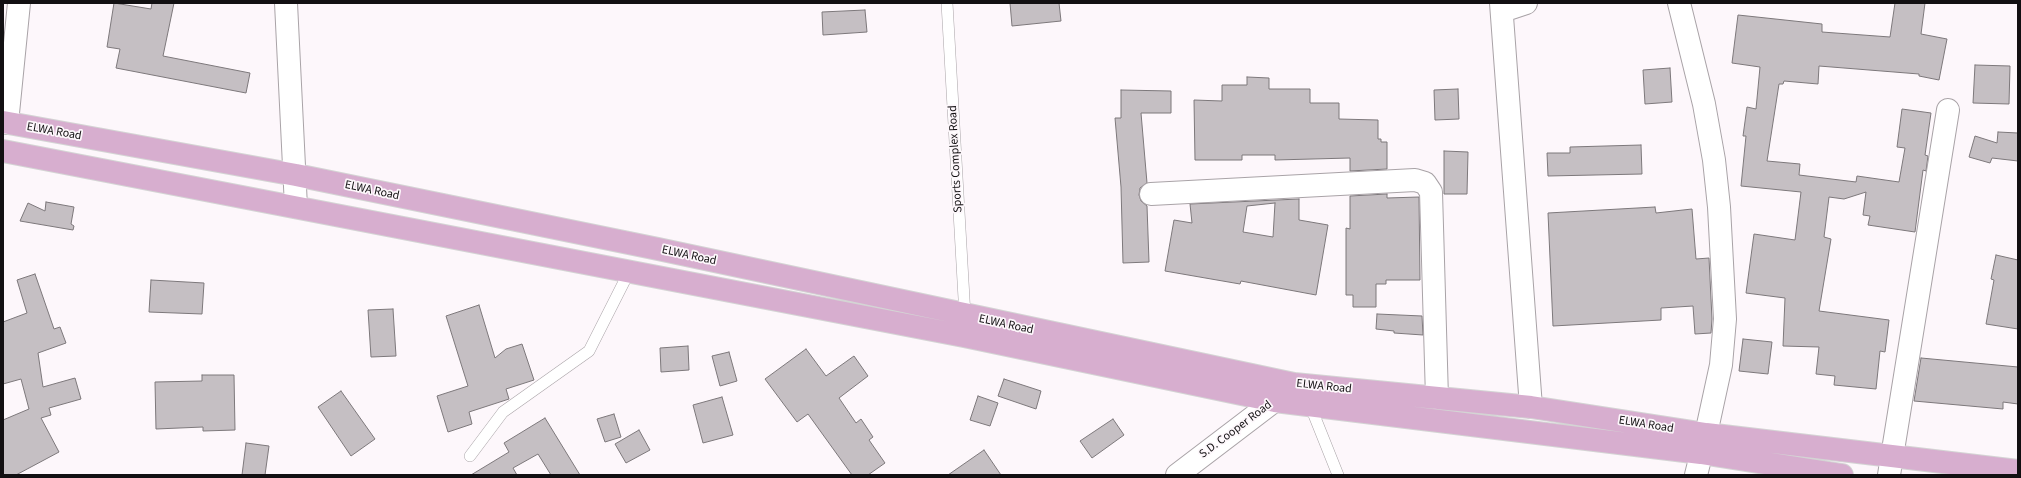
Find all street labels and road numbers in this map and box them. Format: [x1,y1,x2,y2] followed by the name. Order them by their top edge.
[946,105,966,213] street label: Sports Complex Road
[25,120,83,144] street label: ELWA Road
[343,178,401,204] street label: ELWA Road
[660,243,718,269] street label: ELWA Road
[977,312,1035,338] street label: ELWA Road
[1296,377,1352,397] street label: ELWA Road
[1197,398,1275,462] street label: S.D. Cooper Road
[1617,414,1675,436] street label: ELWA Road

